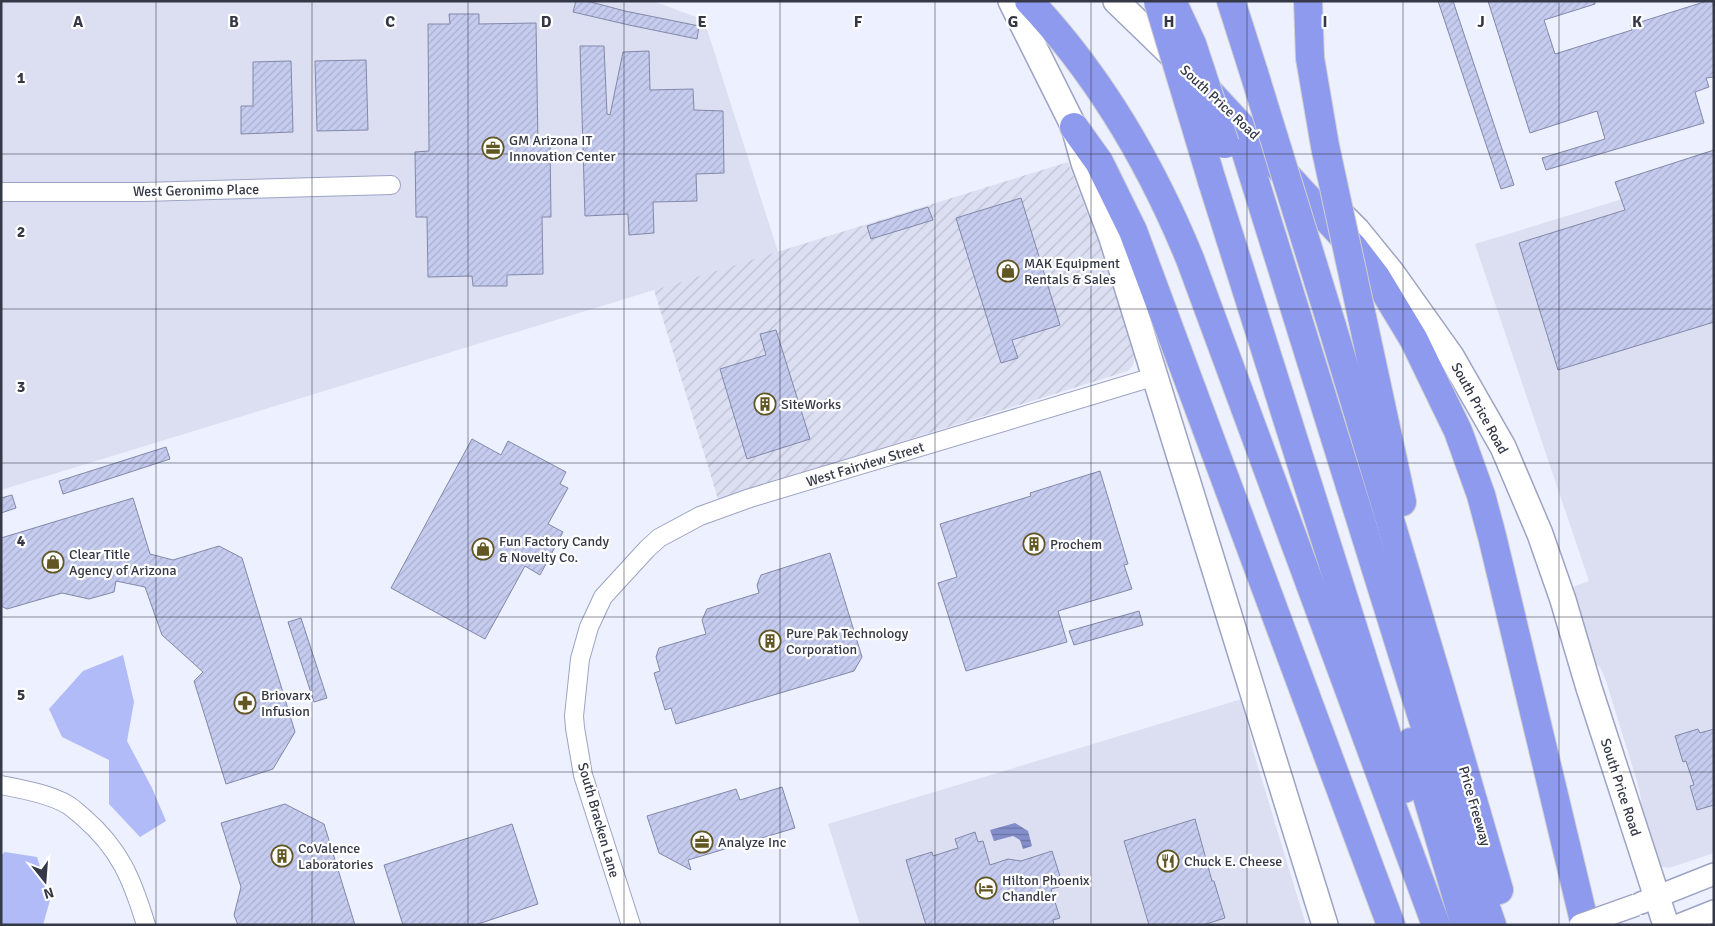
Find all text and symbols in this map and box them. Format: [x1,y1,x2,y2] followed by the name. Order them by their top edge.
[73,12,84,32] text: A
[229,12,239,32] text: B
[385,12,395,32] text: C
[541,12,552,32] text: D
[697,12,707,32] text: E
[854,12,863,32] text: F
[1008,12,1018,32] text: G
[1164,12,1174,32] text: H
[1322,12,1328,32] text: I
[1477,12,1485,32] text: J
[1632,12,1642,32] text: K
[1177,61,1263,143] street label: South Price Road
[17,68,26,88] text: 1
[509,132,616,165] place label: GM Arizona IT Innovation Center
[481,136,505,160] office icon: GM Arizona IT Innovation Center
[133,181,259,200] street label: West Geronimo Place
[17,222,25,242] text: 2
[1024,255,1120,288] place label: MAK Equipment Rentals & Sales
[996,259,1020,283] shop icon: MAK Equipment Rentals & Sales
[1447,360,1512,457] street label: South Price Road
[17,377,25,397] text: 3
[753,392,777,416] building icon: SiteWorks
[781,396,841,413] place label: SiteWorks
[804,438,926,490] street label: West Fairview Street
[17,531,26,551] text: 4
[1022,532,1046,556] building icon: Prochem
[499,533,609,566] place label: Fun Factory Candy & Novelty Co.
[1050,536,1102,553] place label: Prochem
[471,537,495,561] shop icon: Fun Factory Candy & Novelty Co.
[69,546,177,579] place label: Clear Title Agency of Arizona
[41,550,65,574] shop icon: Clear Title Agency of Arizona
[786,625,909,658] place label: Pure Pak Technology Corporation
[758,629,782,653] building icon: Pure Pak Technology Corporation
[17,685,25,705] text: 5
[261,687,311,720] place label: Briovarx Infusion
[233,691,257,715] pharmacy icon: Briovarx Infusion
[1597,736,1644,838] street label: South Price Road
[574,761,623,880] street label: South Bracken Lane
[1455,764,1494,849] street label: Price Freeway
[690,830,714,854] office icon: Analyze Inc
[718,834,787,851] place label: Analyze Inc
[298,840,373,873] place label: CoValence Laboratories
[270,844,294,868] building icon: CoValence Laboratories
[1156,849,1180,873] restaurant icon: Chuck E. Cheese
[1184,853,1282,870] place label: Chuck E. Cheese
[20,856,70,906] north arrow
[1002,872,1090,905] place label: Hilton Phoenix Chandler
[974,876,998,900] hotel icon: Hilton Phoenix Chandler
[42,883,56,903] text: N

